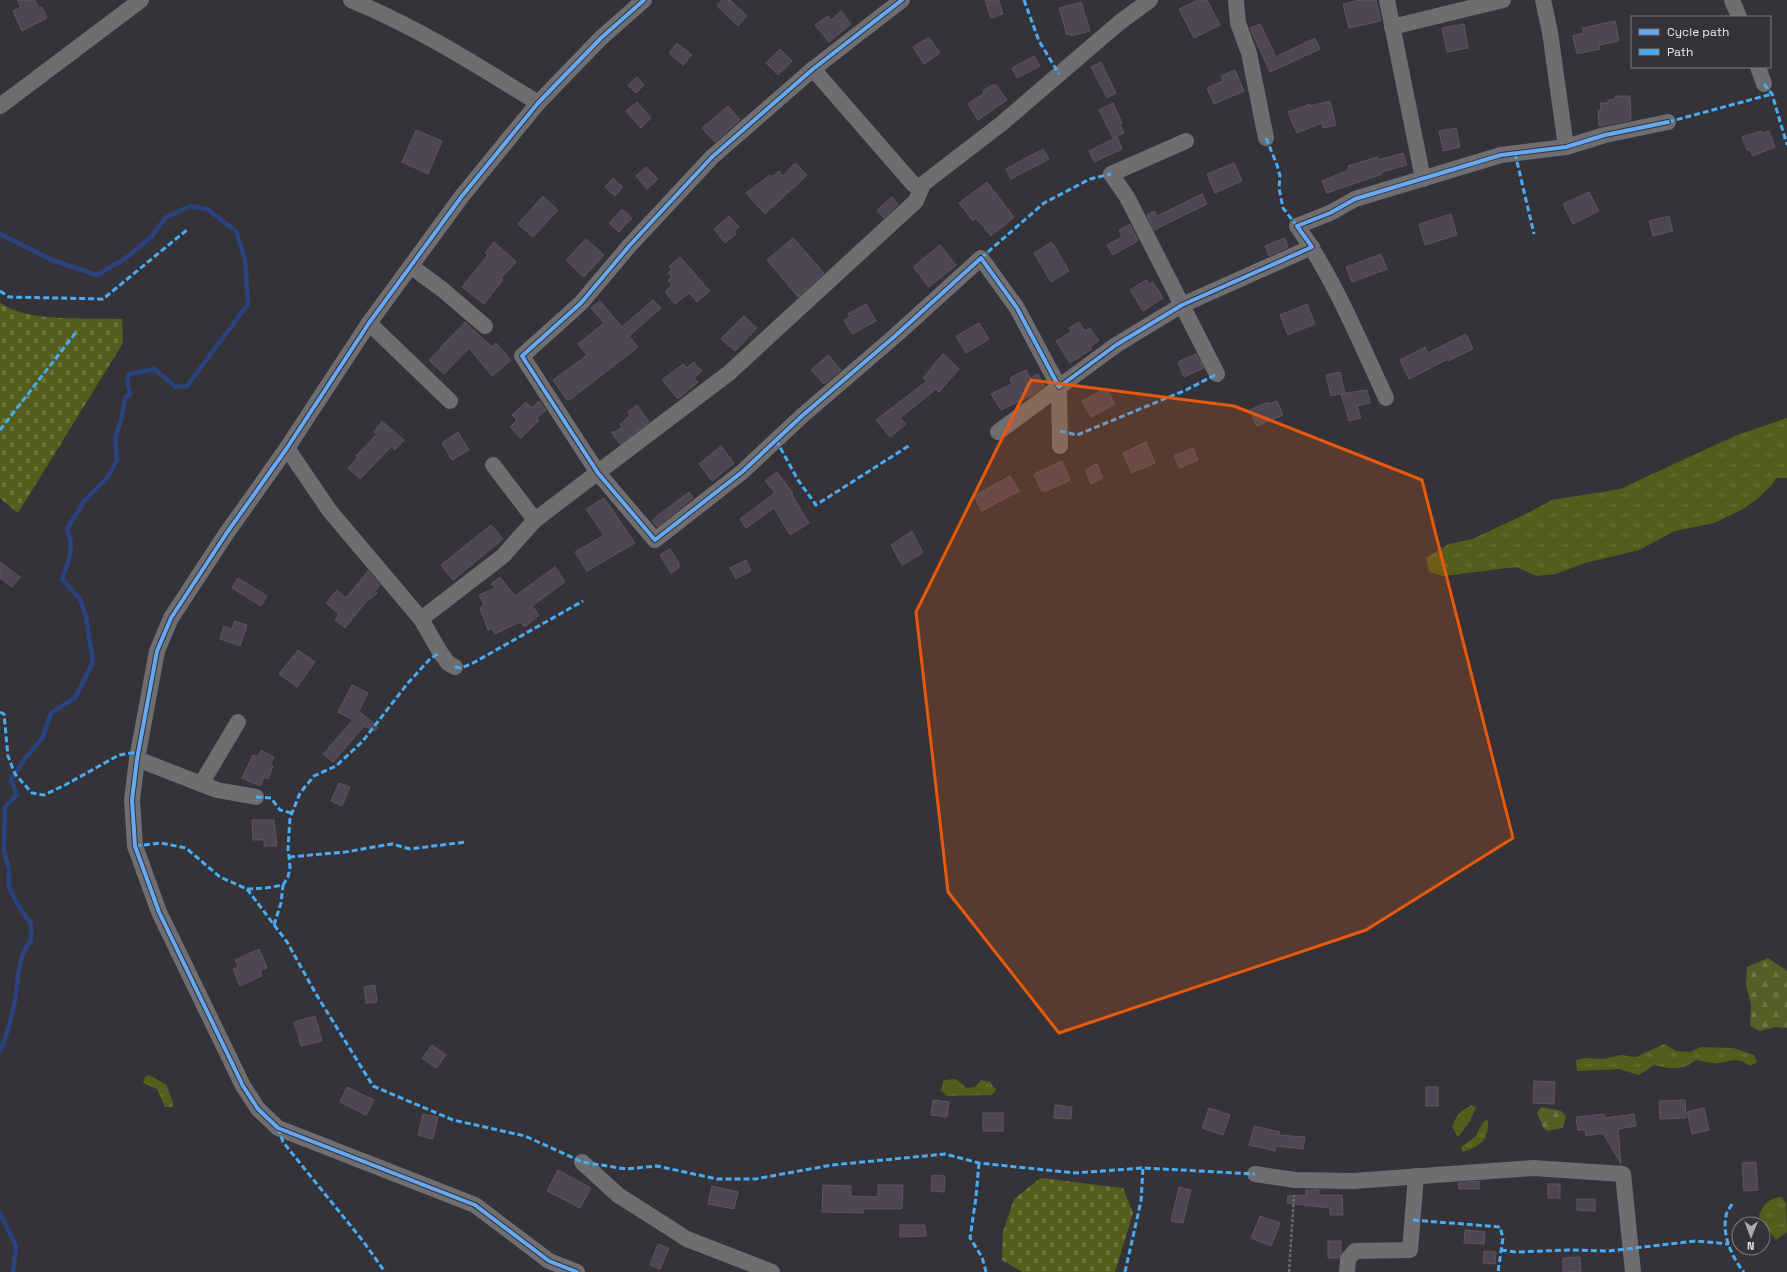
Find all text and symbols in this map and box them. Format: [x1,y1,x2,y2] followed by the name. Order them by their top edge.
[1631,16,1771,68] legend
[1667,24,1729,40] text: Cycle path
[1667,44,1693,60] text: Path
[1731,1216,1771,1256] north arrow
[1747,1239,1755,1253] text: N

